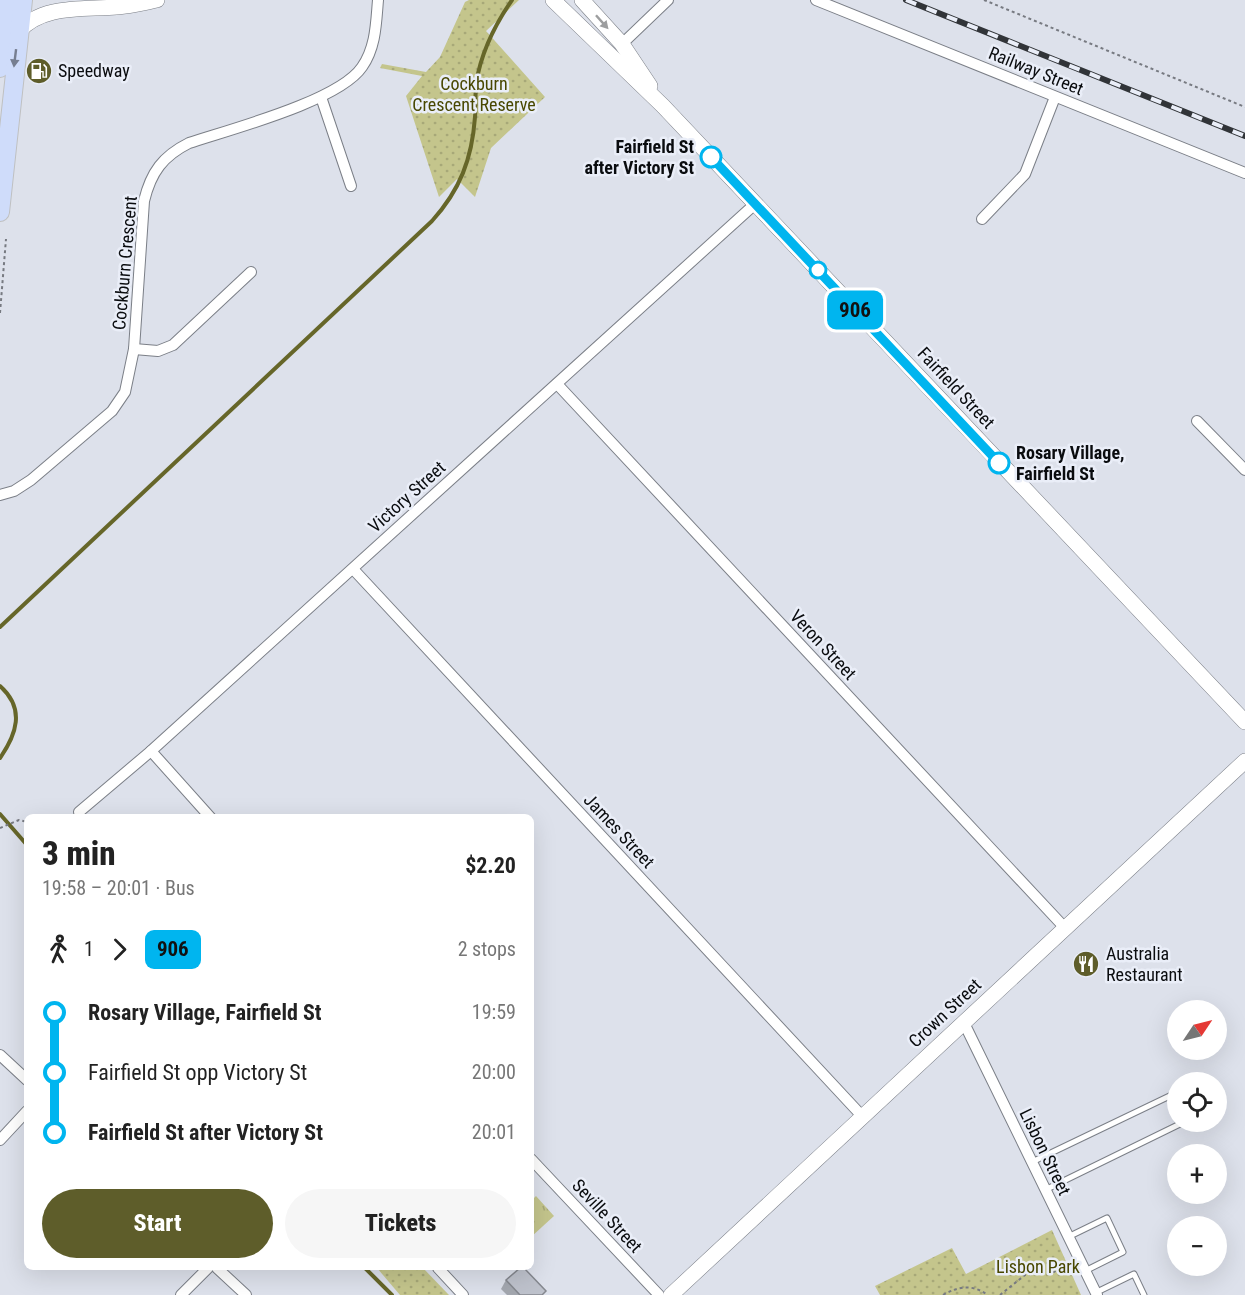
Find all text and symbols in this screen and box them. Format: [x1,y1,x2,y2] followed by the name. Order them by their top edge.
[595,14,609,29] one-way arrow
[986,42,1087,99] street label: Railway Street
[10,49,20,68] one-way arrow
[24,56,54,86] fuel station icon: Speedway
[58,60,130,81] place label: Speedway
[412,73,536,115] park label: Cockburn Crescent Reserve
[584,136,694,178] place label: Fairfield St after Victory St
[700,146,722,168] marker: Fairfield St after Victory St
[108,195,141,331] street label: Cockburn Crescent
[809,261,827,279] unlabelled marker
[820,290,890,330] line badge: 906
[839,298,871,322] text: 906
[913,343,999,433] street label: Fairfield Street
[1016,442,1124,484] place label: Rosary Village, Fairfield St
[988,452,1010,474] marker: Rosary Village, Fairfield St
[364,457,449,537] street label: Victory Street
[786,605,861,684] street label: Veron Street
[580,789,659,872] street label: James Street
[42,834,116,873] text: 3 min
[465,853,516,878] text: $2.20
[42,876,195,900] text: 19:58 – 20:01 · Bus
[42,933,75,966] icon: walk
[103,933,136,966] icon: forward
[84,937,94,961] text: 1
[157,937,189,961] text: 906
[458,937,516,961] text: 2 stops
[1106,943,1183,985] place label: Australia Restaurant
[1071,949,1101,979] restaurant icon: Australia Restaurant
[904,974,985,1051] street label: Crown Street
[88,1000,322,1025] text: Rosary Village, Fairfield St
[472,1000,516,1024] text: 19:59
[1167,1000,1227,1060] north arrow
[1167,1000,1227,1276] map controls
[88,1060,307,1085] text: Fairfield St opp Victory St
[472,1060,516,1084] text: 20:00
[1167,1072,1227,1132] button: locate
[1015,1105,1075,1199] street label: Lisbon Street
[88,1120,323,1145] text: Fairfield St after Victory St
[472,1120,516,1144] text: 20:01
[1167,1144,1227,1204] button: +
[568,1175,647,1257] street label: Seville Street
[42,1189,273,1258] button: Start
[285,1189,516,1258] button: Tickets
[1167,1216,1227,1276] button: −
[996,1256,1080,1277] park label: Lisbon Park

